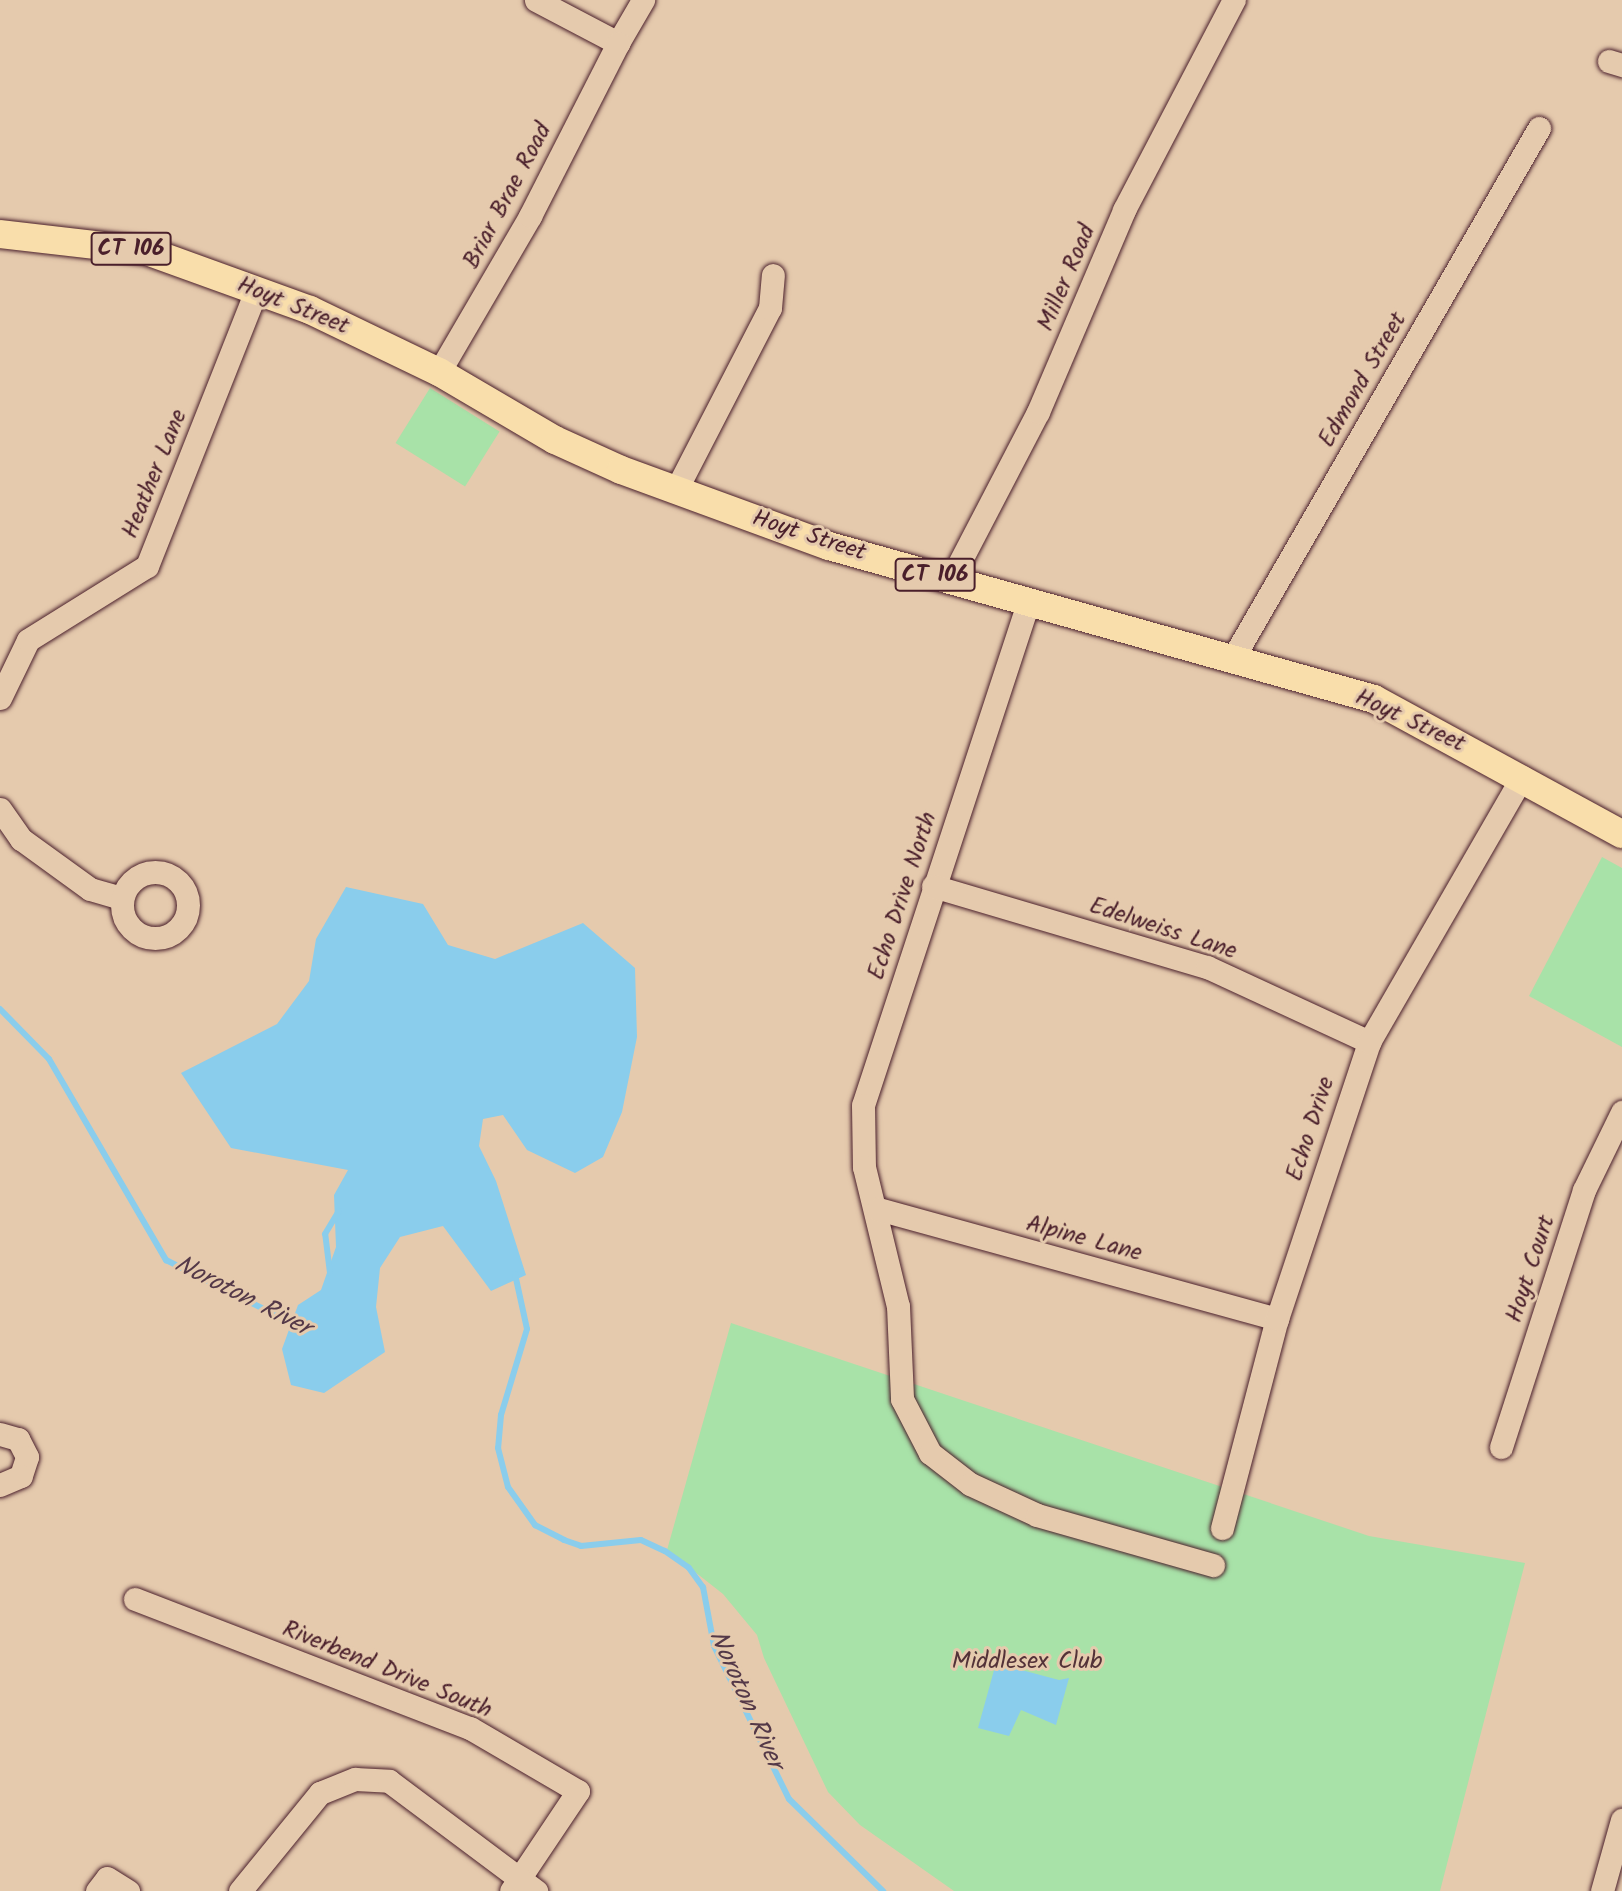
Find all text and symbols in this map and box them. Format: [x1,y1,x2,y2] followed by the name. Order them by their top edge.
[458,118,558,274] street label: Briar Brae Road
[1032,220,1102,336] street label: Miller Road
[89,230,173,268] road number: CT 106
[233,271,353,341] street label: Hoyt Street
[1313,307,1413,453] street label: Edmond Street
[116,405,194,543] street label: Heather Lane
[748,504,870,568] street label: Hoyt Street
[893,555,977,594] road number: CT 106
[1350,683,1470,759] street label: Hoyt Street
[862,808,944,984] street label: Echo Drive North
[1086,892,1240,966] street label: Edelweiss Lane
[1281,1073,1341,1185] street label: Echo Drive
[1023,1210,1145,1268] street label: Alpine Lane
[1500,1212,1562,1326] street label: Hoyt Court
[169,1249,315,1345] water label: Noroton River
[278,1615,496,1725] street label: Riverbend Drive South
[701,1626,789,1774] water label: Noroton River
[952,1648,1102,1676] park label: Middlesex Club

